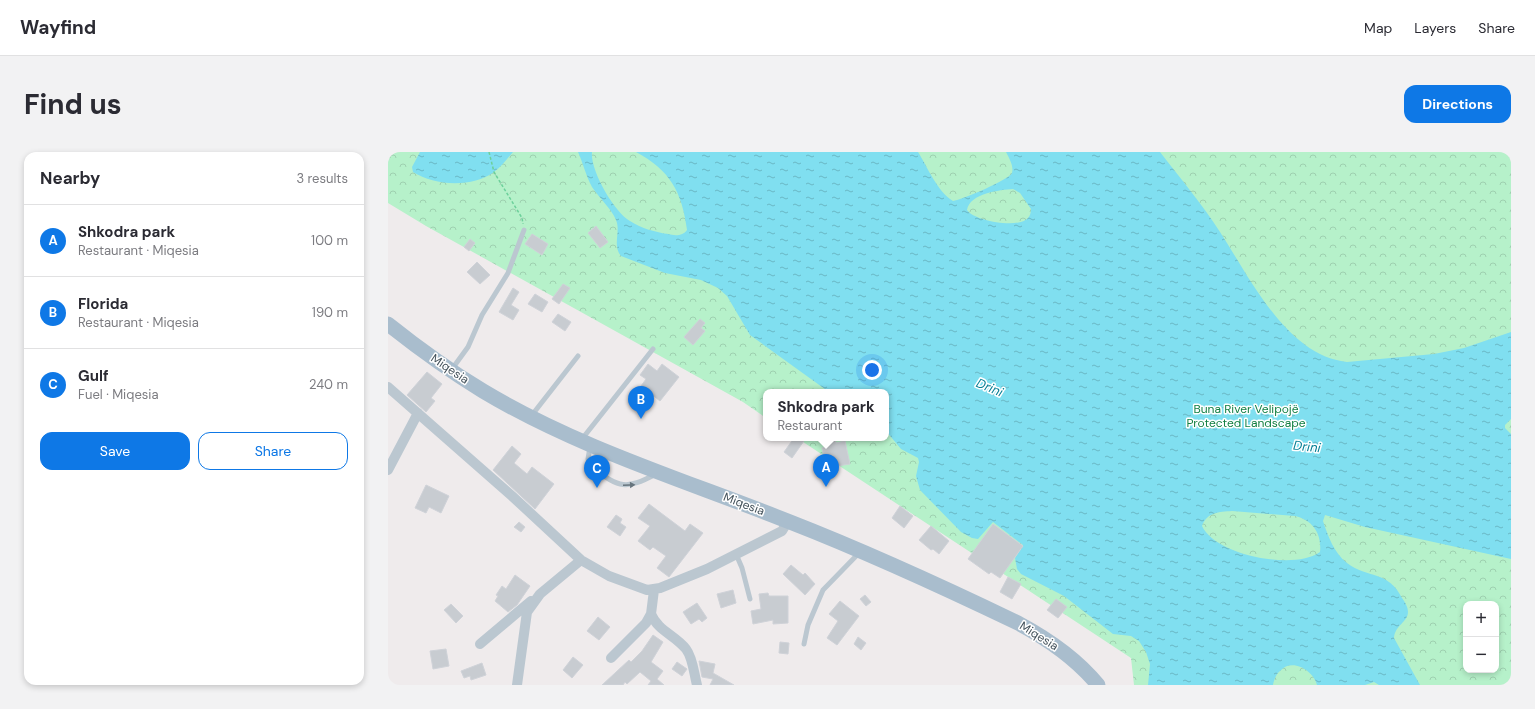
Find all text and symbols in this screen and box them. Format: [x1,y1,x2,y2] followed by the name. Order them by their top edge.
[20,15,96,40] text: Wayfind
[1364,19,1392,37] text: Map
[1414,19,1456,37] text: Layers
[1478,19,1515,37] text: Share
[1404,85,1511,123] button: Directions
[24,86,122,123] text: Find us
[40,167,100,189] text: Nearby
[296,170,348,187] text: 3 results
[78,222,175,242] text: Shkodra park
[48,232,58,249] text: A
[311,232,348,249] text: 100 m
[78,242,199,259] text: Restaurant · Miqesia
[78,294,128,314] text: Florida
[49,304,57,321] text: B
[312,304,348,321] text: 190 m
[78,314,199,331] text: Restaurant · Miqesia
[428,350,472,388] street label: Miqesia
[862,360,882,380] your location
[78,366,108,386] text: Gulf
[974,374,1007,401] water label: Drini
[48,376,58,393] text: C
[309,376,348,393] text: 240 m
[78,386,158,403] text: Fuel · Miqesia
[628,386,654,419] pin: B
[763,389,889,441] popup
[777,397,875,417] text: Shkodra park
[1186,401,1306,431] park label: Buna River Velipojë Protected Landscape
[777,417,842,434] text: Restaurant
[40,432,190,470] button: Save
[198,432,348,470] button: Share
[1292,437,1322,456] water label: Drini
[813,454,839,487] pin: A
[584,455,610,488] pin: C
[623,481,635,488] one-way arrow
[721,489,767,519] street label: Miqesia
[1463,601,1499,673] map controls
[1463,601,1499,637] button: +
[1017,618,1061,654] street label: Miqesia
[1463,637,1499,673] button: −

